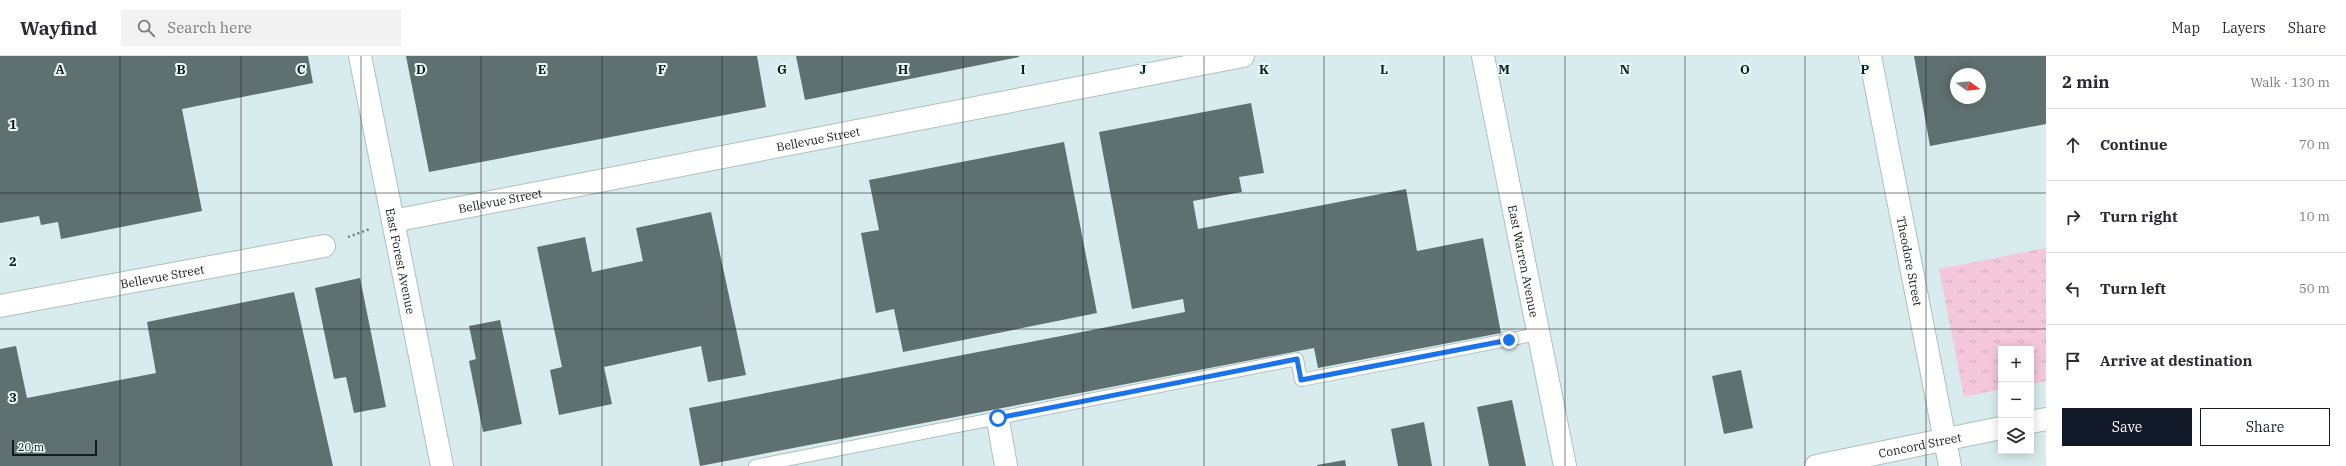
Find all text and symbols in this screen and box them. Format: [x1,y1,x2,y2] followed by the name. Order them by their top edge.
[121,10,401,46] search box
[20,16,97,40] text: Wayfind
[135,17,157,39] icon: search
[167,18,252,37] text: Search here
[2172,19,2200,37] text: Map
[2222,19,2266,37] text: Layers
[2288,19,2326,37] text: Share
[55,61,65,78] text: A
[176,61,186,78] text: B
[297,61,306,78] text: C
[416,61,426,78] text: D
[538,61,546,78] text: E
[658,61,666,78] text: F
[777,61,787,78] text: G
[898,61,909,78] text: H
[1021,61,1026,78] text: I
[1140,61,1147,78] text: J
[1259,61,1269,78] text: K
[1380,61,1388,78] text: L
[1498,61,1510,78] text: M
[1620,61,1630,78] text: N
[1740,61,1750,78] text: O
[1861,61,1870,78] text: P
[1950,68,1986,104] north arrow
[2062,71,2110,93] text: 2 min
[2251,74,2330,91] text: Walk · 130 m
[9,116,17,133] text: 1
[775,123,861,154] street label: Bellevue Street
[2062,134,2084,156] icon: ahead
[2100,135,2167,154] text: Continue
[2299,136,2330,153] text: 70 m
[457,185,543,216] street label: Bellevue Street
[1505,203,1543,318] street label: East Warren Avenue
[2062,206,2084,228] icon: right
[383,207,419,315] street label: East Forest Avenue
[2100,207,2178,226] text: Turn right
[2299,208,2330,225] text: 10 m
[1894,215,1926,307] street label: Theodore Street
[9,253,17,270] text: 2
[119,261,205,291] street label: Bellevue Street
[2062,278,2084,300] icon: left
[2100,279,2166,298] text: Turn left
[2299,280,2330,297] text: 50 m
[1500,331,1518,349] route end
[1998,346,2034,454] map controls
[1998,346,2034,382] button: +
[2062,350,2084,372] icon: arrive
[2100,351,2252,370] text: Arrive at destination
[1998,382,2034,418] button: −
[9,389,17,406] text: 3
[2062,408,2192,446] button: Save
[2200,408,2330,446] button: Share
[989,409,1007,427] route start
[1998,418,2034,454] button: layers
[1877,429,1963,460] street label: Concord Street
[12,438,97,457] scale bar
[18,440,44,454] text: 20 m

